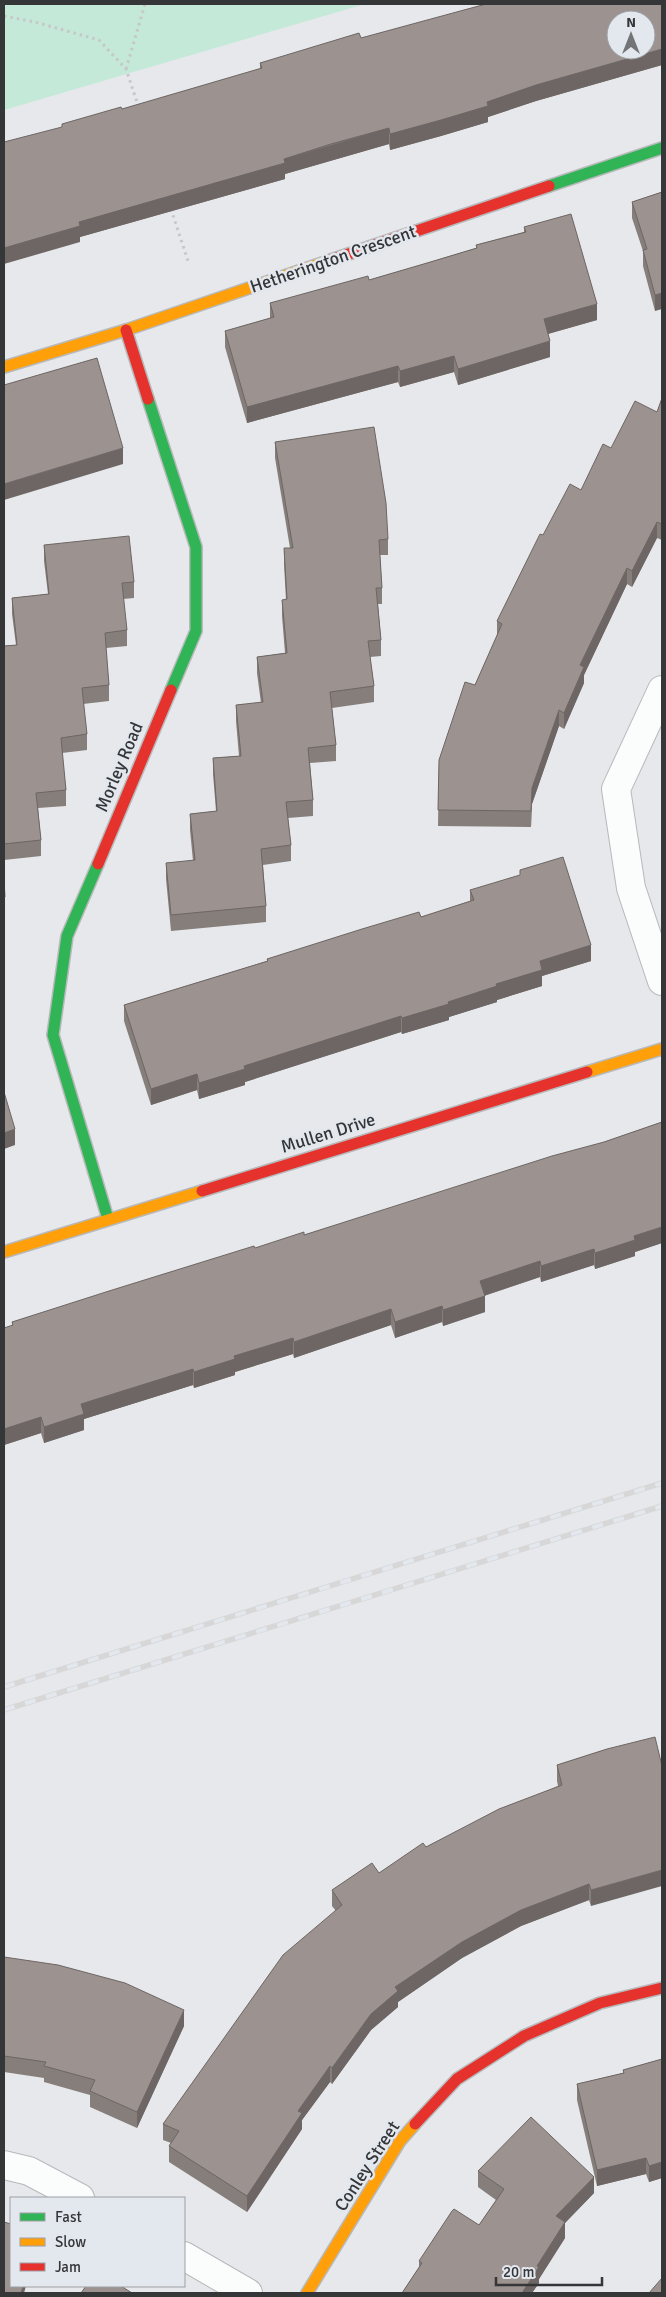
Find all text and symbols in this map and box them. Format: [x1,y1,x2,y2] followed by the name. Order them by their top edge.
[606,10,656,60] north arrow
[626,14,636,31] text: N
[247,220,419,298] street label: Hetherington Crescent
[90,719,148,815] street label: Morley Road
[278,1108,378,1158] street label: Mullen Drive
[330,2117,404,2215] street label: Conley Street
[10,2197,185,2287] legend
[55,2208,82,2226] text: Fast
[55,2233,86,2251] text: Slow
[496,2254,602,2286] scale bar
[55,2258,81,2276] text: Jam
[503,2263,534,2281] text: 20 m

